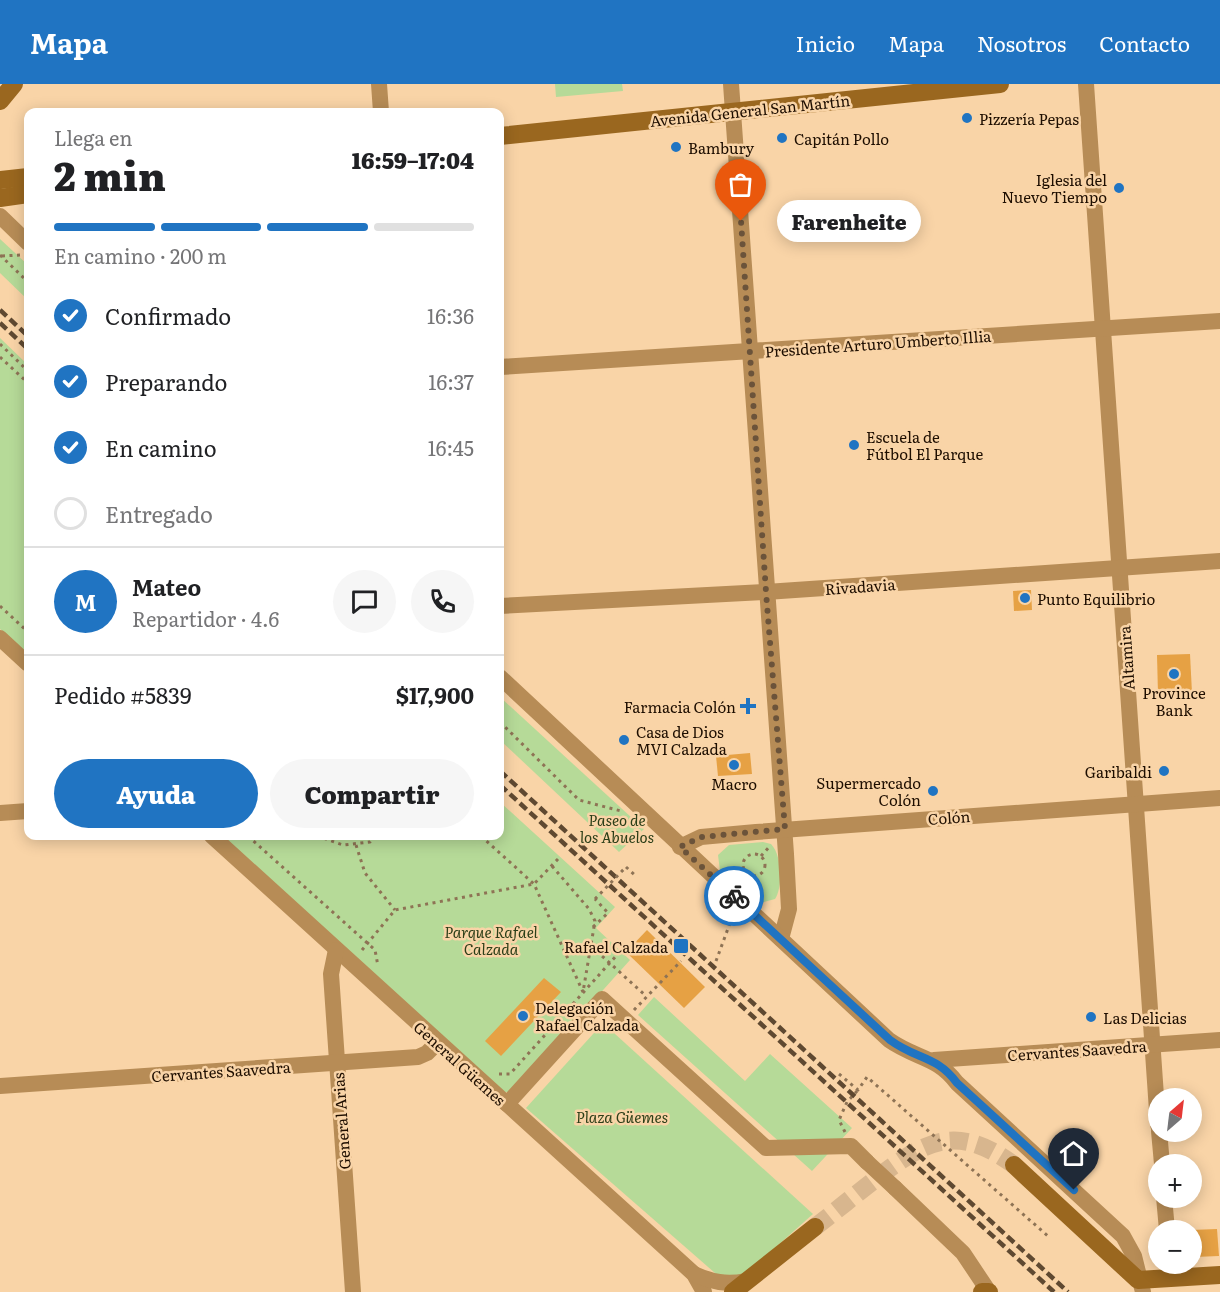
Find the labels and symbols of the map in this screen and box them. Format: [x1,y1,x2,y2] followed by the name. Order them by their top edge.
[649,88,851,132] street label: Avenida General San Martín
[979,107,1079,130] place label: Pizzería Pepas
[960,111,974,125] marker: Pizzería Pepas
[794,127,889,150] place label: Capitán Pollo
[775,131,789,145] marker: Capitán Pollo
[688,136,755,159] place label: Bambury
[669,140,683,154] marker: Bambury
[715,159,766,221] pin
[1002,168,1107,208] place label: Iglesia del Nuevo Tiempo
[1112,181,1126,195] marker: Iglesia del Nuevo Tiempo
[777,200,921,242] callout: Farenheite
[764,324,993,362] street label: Presidente Arturo Umberto Illia
[866,425,984,465] place label: Escuela de Fútbol El Parque
[847,438,861,452] marker: Escuela de Fútbol El Parque
[824,572,897,600] street label: Rivadavia
[1037,587,1155,610] place label: Punto Equilibrio
[1018,591,1032,605] marker: Punto Equilibrio
[1112,624,1140,691] street label: Altamira
[1167,667,1181,681] marker: Province Bank
[1142,681,1206,721] place label: Province Bank
[624,695,736,718] place label: Farmacia Colón
[741,699,755,713] marker: Farmacia Colón
[636,720,728,760] place label: Casa de Dios MVI Calzada
[617,733,631,747] marker: Casa de Dios MVI Calzada
[727,758,741,772] marker: Macro
[1085,760,1152,783] place label: Garibaldi
[1157,764,1171,778] marker: Garibaldi
[816,771,921,811] place label: Supermercado Colón
[711,772,757,795] place label: Macro
[926,784,940,798] marker: Supermercado Colón
[927,804,971,830] street label: Colón
[580,808,654,848] park label: Paseo de los Abuelos
[704,866,764,926] courier
[444,920,539,960] park label: Parque Rafael Calzada
[564,935,669,958] place label: Rafael Calzada
[672,937,690,955] marker: Rafael Calzada
[535,996,640,1036] place label: Delegación Rafael Calzada
[1103,1006,1187,1029] place label: Las Delicias
[516,1009,530,1023] marker: Delegación Rafael Calzada
[1084,1010,1098,1024] marker: Las Delicias
[409,1015,511,1111] street label: General Güemes
[1007,1034,1148,1066] street label: Cervantes Saavedra
[151,1055,292,1087] street label: Cervantes Saavedra
[326,1072,356,1170] street label: General Arias
[1148,1088,1202,1142] north arrow
[576,1105,668,1128] park label: Plaza Güemes
[1048,1128,1099,1190] pin

